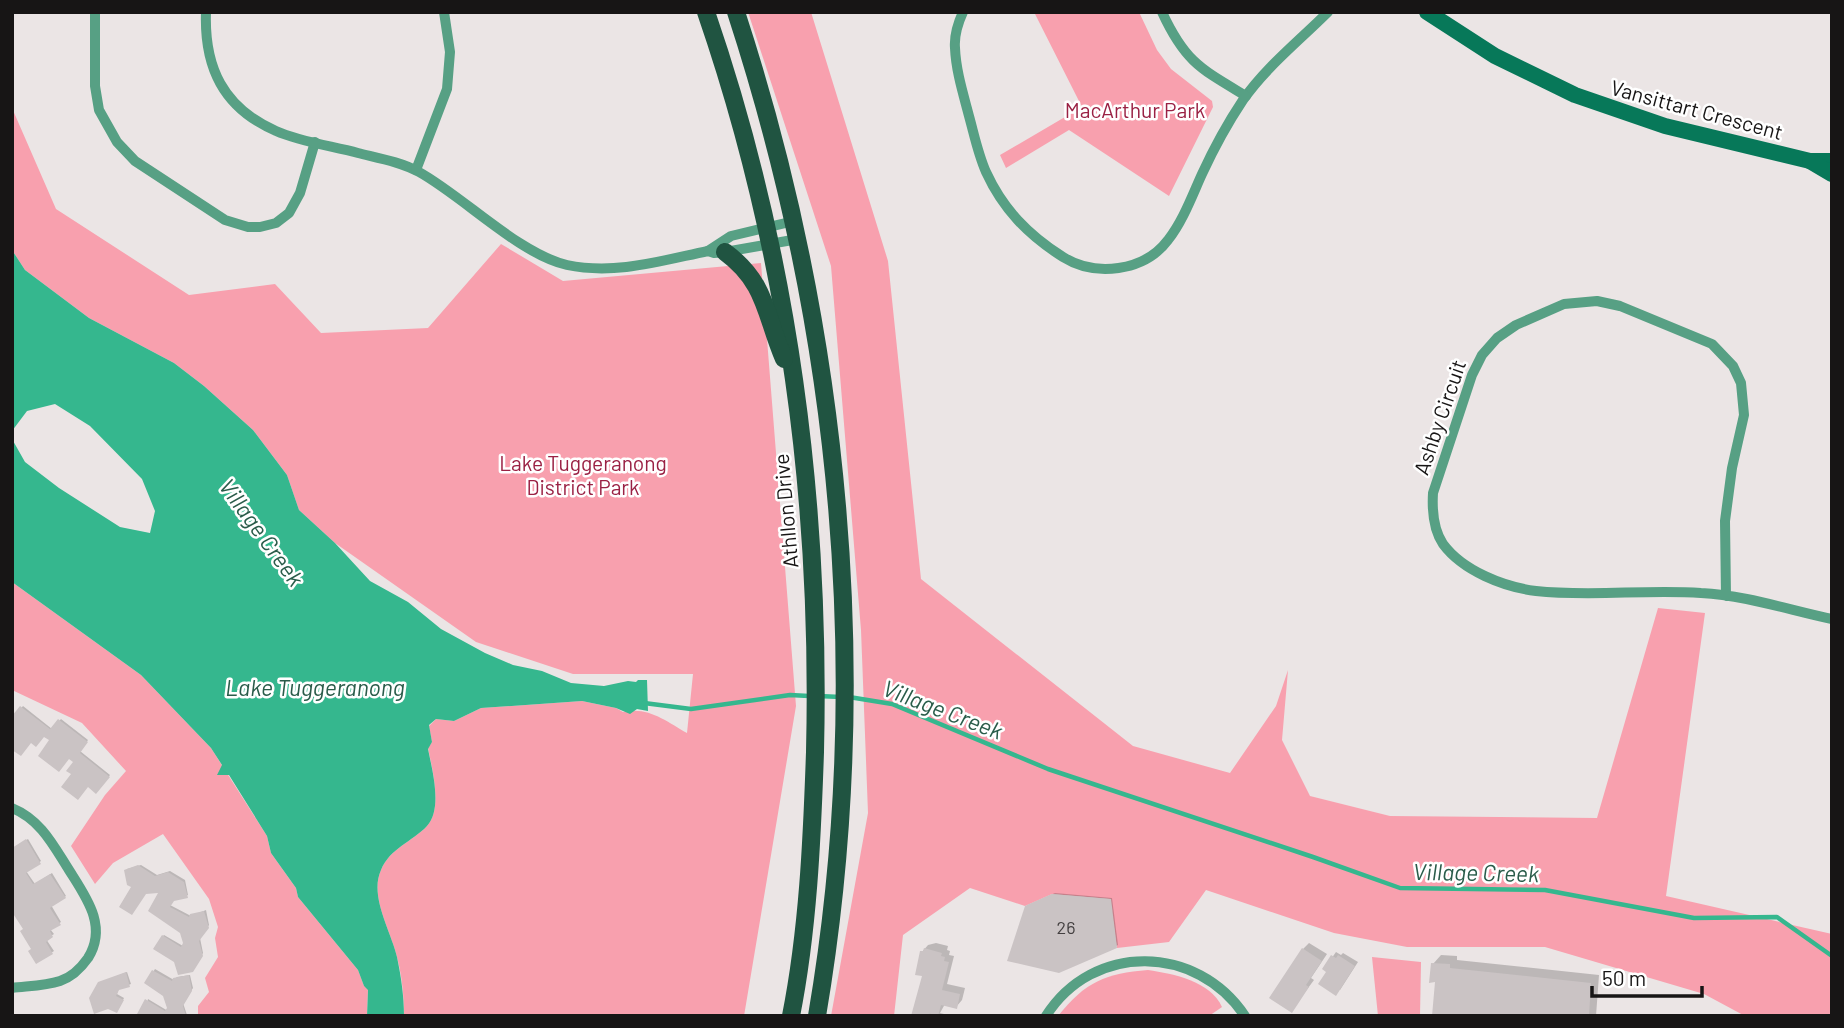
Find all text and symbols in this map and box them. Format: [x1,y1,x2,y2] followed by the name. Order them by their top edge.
[1608,74,1786,144] street label: Vansittart Crescent
[1065,97,1205,122] park label: MacArthur Park
[1408,356,1470,478] street label: Ashby Circuit
[499,450,667,499] park label: Lake Tuggeranong District Park
[768,453,802,569] street label: Athllon Drive
[214,473,310,591] water label: Village Creek
[225,673,405,701] water label: Lake Tuggeranong
[879,673,1007,745] water label: Village Creek
[1413,857,1539,887] water label: Village Creek
[1057,916,1075,938] house number: 26
[1592,954,1702,998] scale bar
[1602,965,1646,990] text: 50 m

